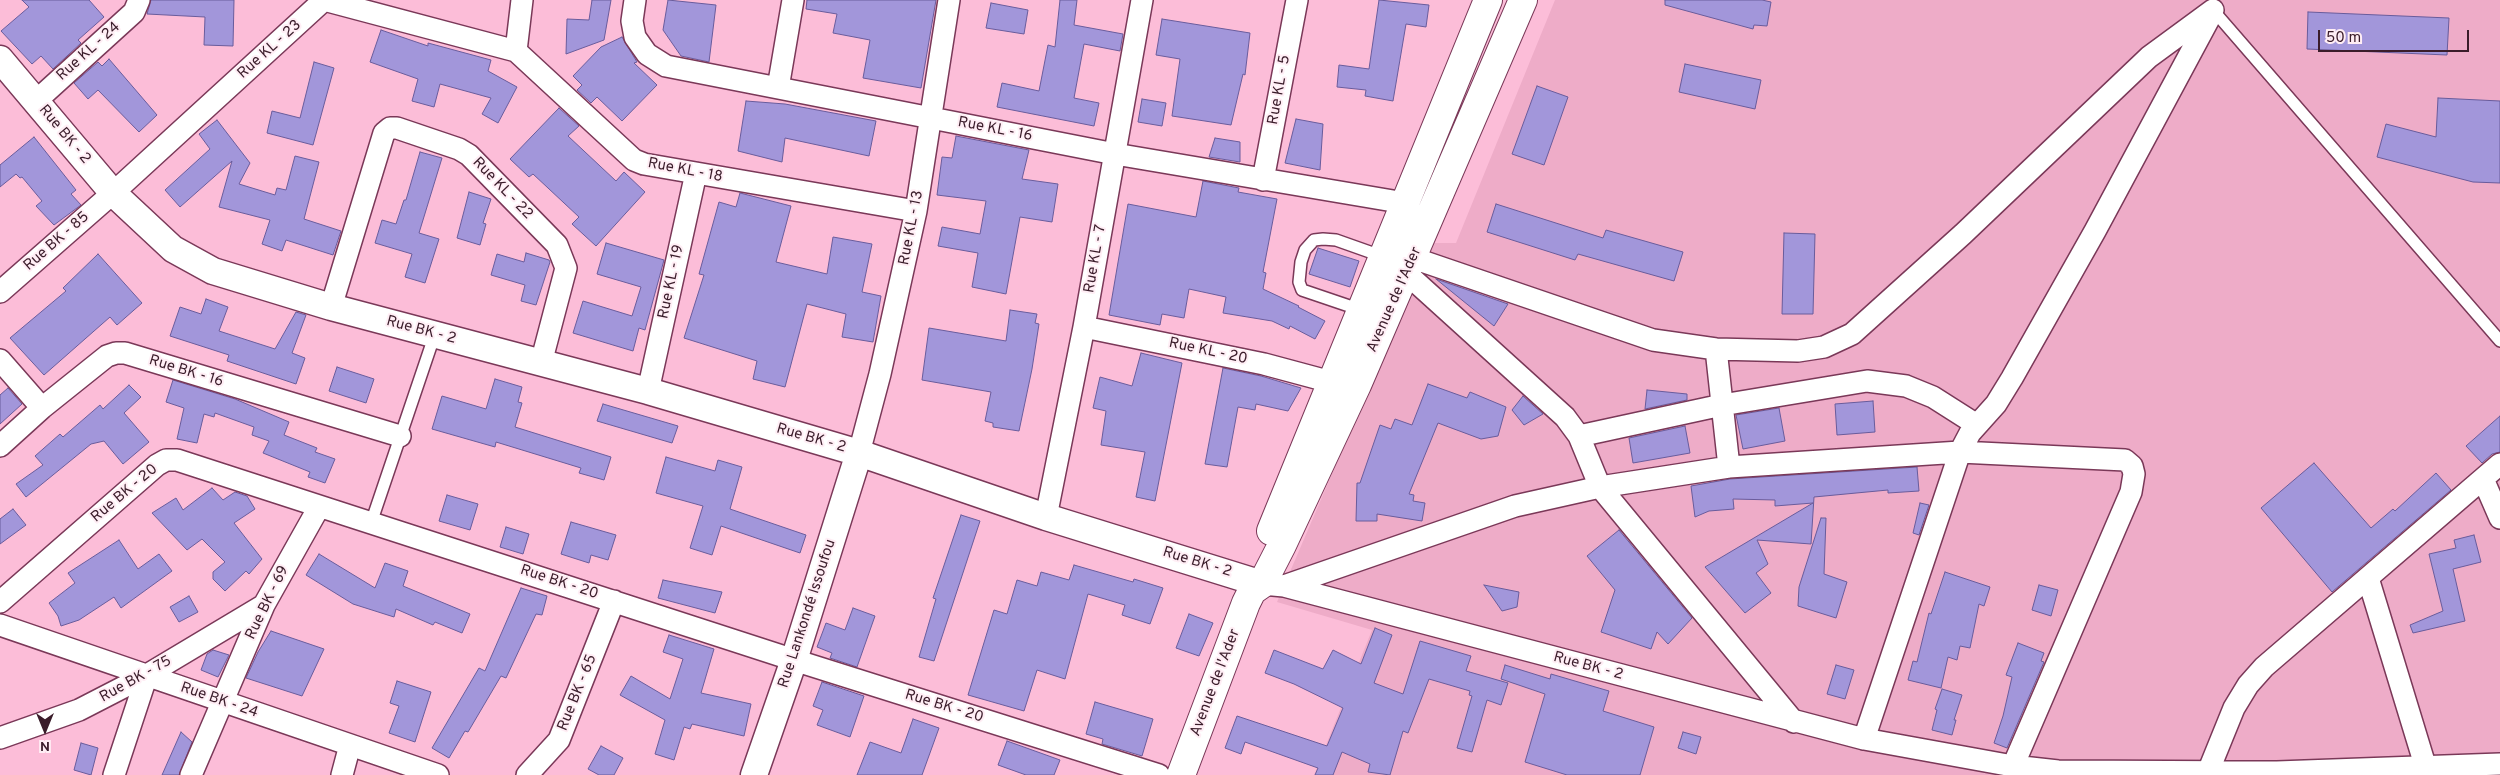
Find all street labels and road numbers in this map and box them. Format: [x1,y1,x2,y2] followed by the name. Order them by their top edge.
[235,17,305,83] street label: Rue KL - 23
[53,19,125,85] street label: Rue KL - 24
[1265,54,1295,126] street label: Rue KL - 5
[34,102,94,168] street label: Rue BK - 2
[956,114,1034,146] street label: Rue KL - 16
[468,154,536,224] street label: Rue KL - 22
[646,155,724,187] street label: Rue KL - 18
[896,189,928,267] street label: Rue KL - 13
[21,209,93,275] street label: Rue BK - 85
[1081,224,1111,294] street label: Rue KL - 7
[655,243,689,321] street label: Rue KL - 19
[1364,245,1426,355] street label: Avenue de l'Ader
[384,313,458,349] street label: Rue BK - 2
[1167,335,1249,369] street label: Rue KL - 20
[147,352,225,392] street label: Rue BK - 16
[774,420,848,458] street label: Rue BK - 2
[88,461,162,527] street label: Rue BK - 20
[775,537,841,691] street label: Rue Lankondé Issoufou
[1160,544,1234,582] street label: Rue BK - 2
[518,562,600,604] street label: Rue BK - 20
[242,563,294,643] street label: Rue BK - 69
[1187,627,1245,739] street label: Avenue de l'Ader
[1551,649,1625,685] street label: Rue BK - 2
[555,652,601,734] street label: Rue BK - 65
[97,653,175,707] street label: Rue BK - 75
[178,679,260,723] street label: Rue BK - 24
[903,687,985,727] street label: Rue BK - 20

